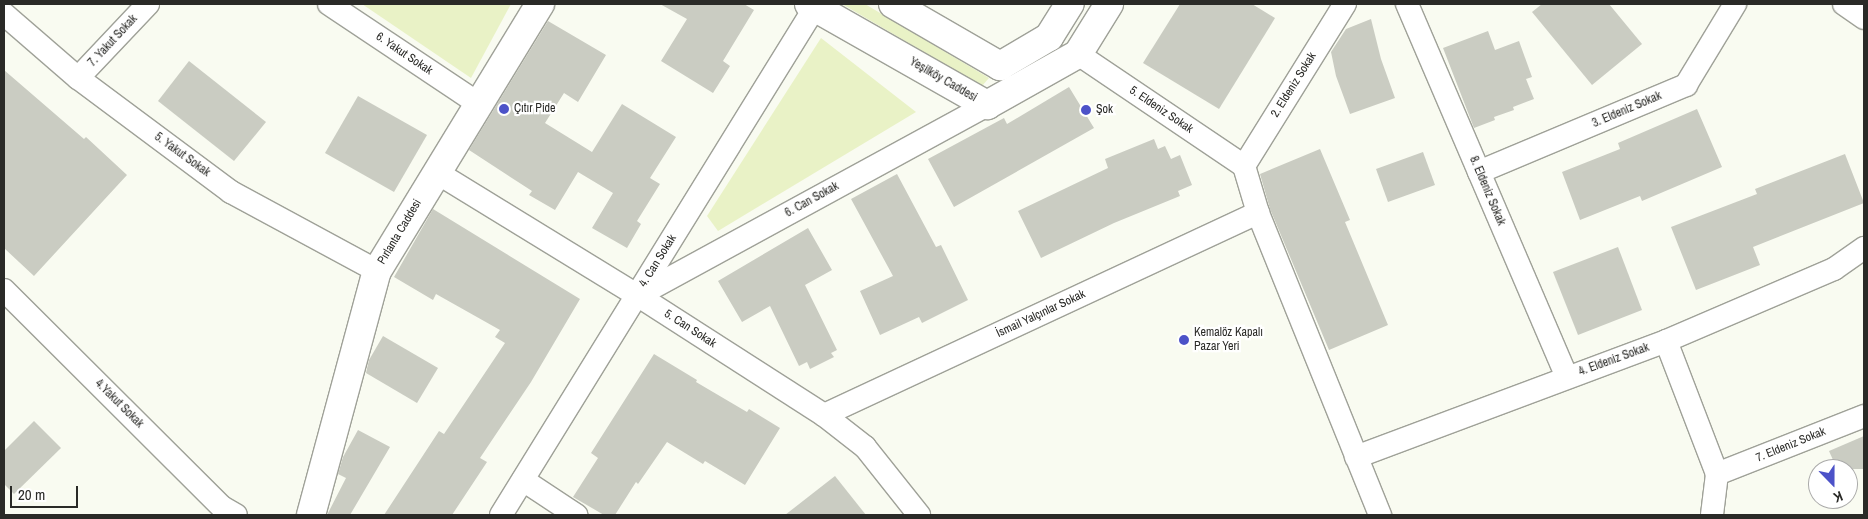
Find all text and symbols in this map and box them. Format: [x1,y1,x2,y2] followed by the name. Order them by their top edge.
[85,12,141,70] street label: 7. Yakut Sokak
[373,30,435,78] street label: 6. Yakut Sokak
[1268,50,1320,120] street label: 2. Eldeniz Sokak
[907,55,979,105] street label: Yeşilköy Caddesi
[1126,83,1196,137] street label: 5. Eldeniz Sokak
[1590,89,1664,131] street label: 3. Eldeniz Sokak
[514,102,556,116] place label: Çıtır Pide
[498,103,510,115] marker: Çıtır Pide
[1096,103,1113,117] place label: Şok
[1080,104,1092,116] marker: Şok
[151,130,213,180] street label: 5. Yakut Sokak
[1466,154,1508,228] street label: 8. Eldeniz Sokak
[783,179,841,221] street label: 6. Can Sokak
[375,197,425,267] street label: Pırlanta Caddesi
[636,232,680,290] street label: 4. Can Sokak
[994,287,1088,341] street label: İsmail Yalçınlar Sokak
[661,307,719,351] street label: 5. Can Sokak
[1194,326,1263,354] place label: Kemalöz Kapalı Pazar Yeri
[1178,334,1190,346] marker: Kemalöz Kapalı Pazar Yeri
[1577,341,1651,379] street label: 4. Eldeniz Sokak
[92,377,146,431] street label: 4.Yakut Sokak
[1754,424,1828,466] street label: 7. Eldeniz Sokak
[1808,459,1858,509] north arrow
[12,476,80,508] scale bar
[18,484,45,505] text: 20 m
[1831,487,1845,507] text: K

